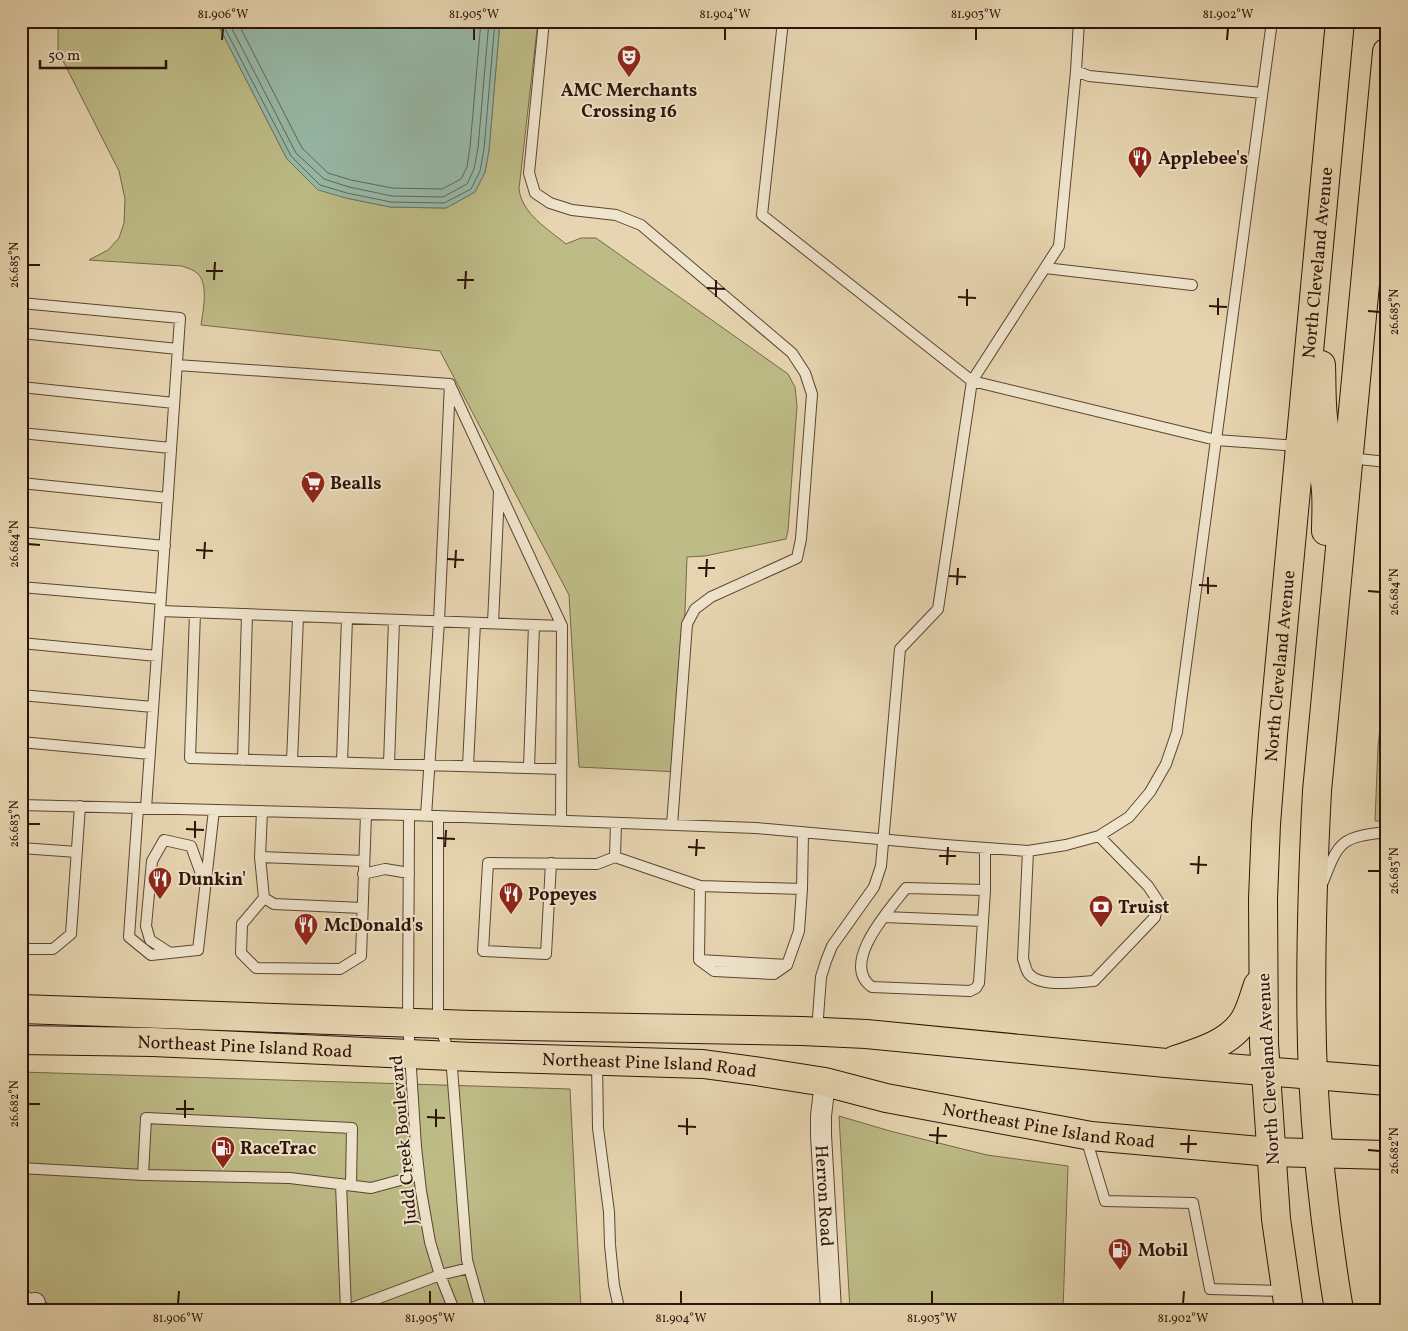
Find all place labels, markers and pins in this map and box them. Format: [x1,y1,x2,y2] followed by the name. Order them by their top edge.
[616,44,642,78] theatre icon: AMC Merchants Crossing 16
[561,79,697,125] place label: AMC Merchants Crossing 16
[1127,145,1153,179] restaurant icon: Applebee's
[1158,147,1248,172] place label: Applebee's
[300,470,326,504] supermarket icon: Bealls
[330,472,382,497] place label: Bealls
[147,866,173,900] restaurant icon: Dunkin'
[178,868,246,893] place label: Dunkin'
[498,881,524,915] restaurant icon: Popeyes
[528,883,597,908] place label: Popeyes
[1088,894,1114,928] bank icon: Truist
[1118,896,1170,921] place label: Truist
[293,912,319,946] restaurant icon: McDonald's
[324,914,423,939] place label: McDonald's
[210,1135,236,1169] fuel station icon: RaceTrac
[240,1137,316,1162] place label: RaceTrac
[1107,1237,1133,1271] fuel station icon: Mobil
[1138,1239,1188,1264] place label: Mobil

